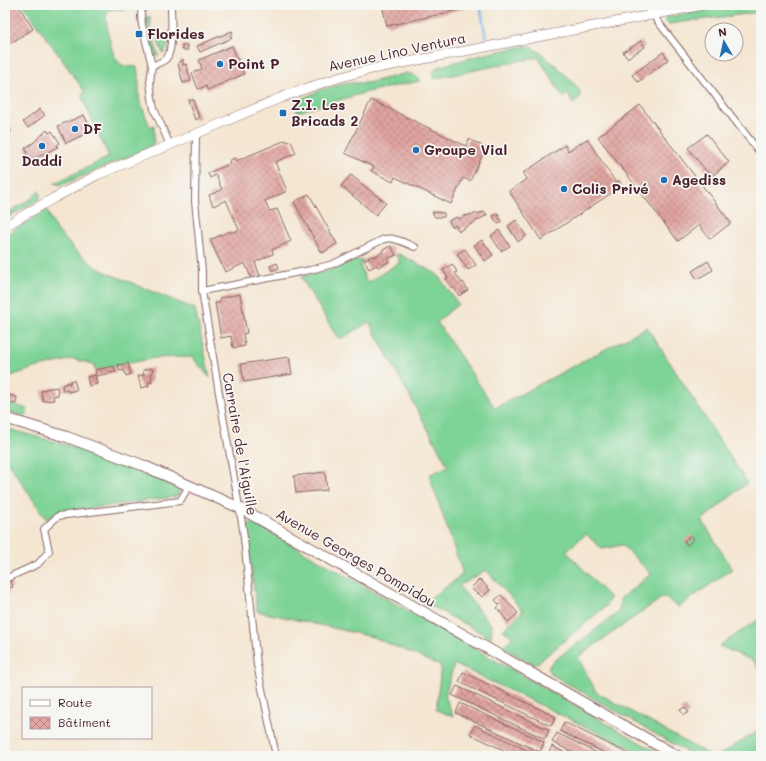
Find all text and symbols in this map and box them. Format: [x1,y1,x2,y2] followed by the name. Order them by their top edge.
[704,22,744,62] north arrow
[147,24,205,43] place label: Florides
[717,24,728,40] text: N
[326,28,467,75] street label: Avenue Lino Ventura
[134,29,144,39] marker: Florides
[228,54,280,73] place label: Point P
[215,59,225,69] marker: Point P
[291,95,358,130] place label: Z.I. Les Bricads 2
[278,108,288,118] marker: Z.I. Les Bricads 2
[83,119,102,138] place label: DF
[70,124,80,134] marker: DF
[424,140,507,159] place label: Groupe Vial
[37,141,47,151] marker: Daddi
[411,145,421,155] marker: Groupe Vial
[21,151,63,170] place label: Daddi
[672,170,726,189] place label: Agediss
[659,175,669,185] marker: Agediss
[572,179,649,198] place label: Colis Privé
[559,184,569,194] marker: Colis Privé
[219,371,262,517] street label: Carraire de l'Aiguille
[273,504,439,611] street label: Avenue Georges Pompidou
[22,687,152,739] legend
[58,694,92,710] text: Route
[58,714,111,730] text: Bâtiment

